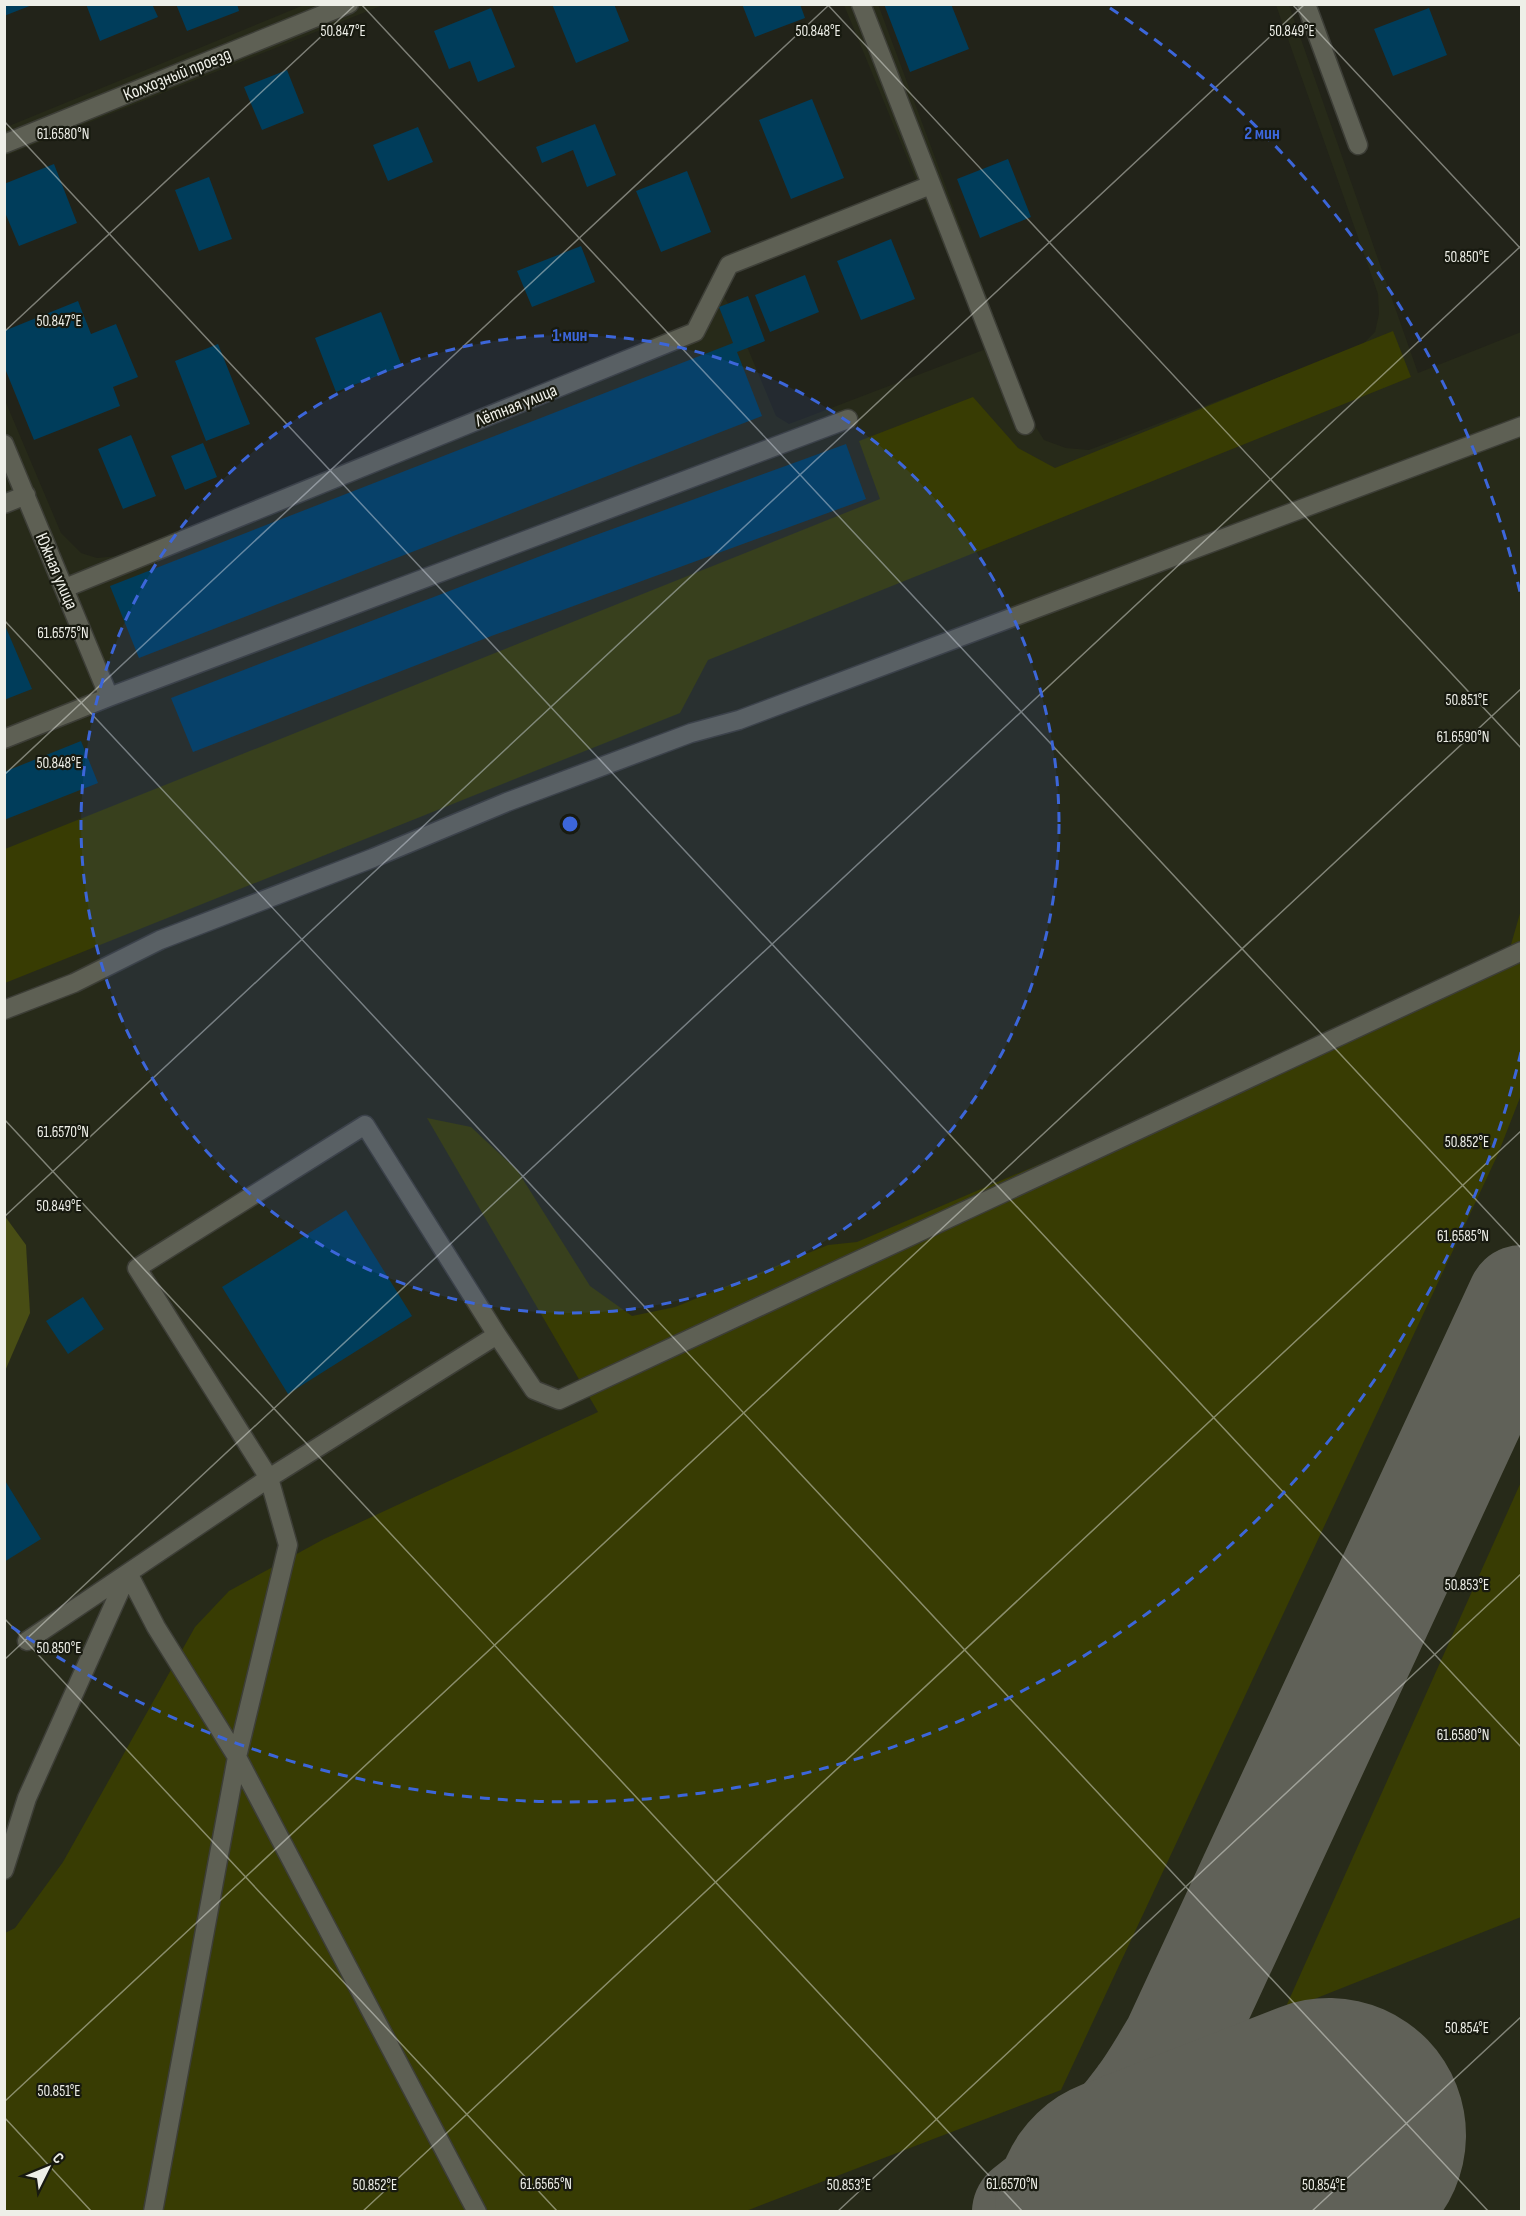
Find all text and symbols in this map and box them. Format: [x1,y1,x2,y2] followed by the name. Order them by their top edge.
[320,22,366,41] text: 50.847°E
[795,22,841,41] text: 50.848°E
[1269,22,1315,41] text: 50.849°E
[120,43,234,106] street label: Колхозный проезд
[1244,123,1280,144] text: 2 мин
[37,125,89,144] text: 61.6580°N
[1445,248,1489,267] text: 50.850°E
[36,312,82,331] text: 50.847°E
[553,325,588,346] text: 1 мин
[471,380,560,432] street label: Лётная улица
[31,530,82,613] street label: Южная улица
[37,624,89,643] text: 61.6575°N
[1446,691,1488,710] text: 50.851°E
[1437,728,1489,747] text: 61.6590°N
[36,754,82,773] text: 50.848°E
[560,814,580,834] centre of rings
[37,1123,89,1142] text: 61.6570°N
[1445,1133,1489,1152] text: 50.852°E
[36,1197,82,1216] text: 50.849°E
[1437,1227,1489,1246] text: 61.6585°N
[1445,1576,1489,1595] text: 50.853°E
[37,1639,81,1658] text: 50.850°E
[1437,1726,1489,1745] text: 61.6580°N
[1445,2019,1489,2038] text: 50.854°E
[38,2082,80,2101] text: 50.851°E
[18,2138,78,2198] north arrow
[48,2149,68,2168] text: С
[520,2175,572,2194] text: 61.6565°N
[986,2175,1038,2194] text: 61.6570°N
[353,2176,397,2195] text: 50.852°E
[827,2176,871,2195] text: 50.853°E
[1302,2176,1346,2195] text: 50.854°E

